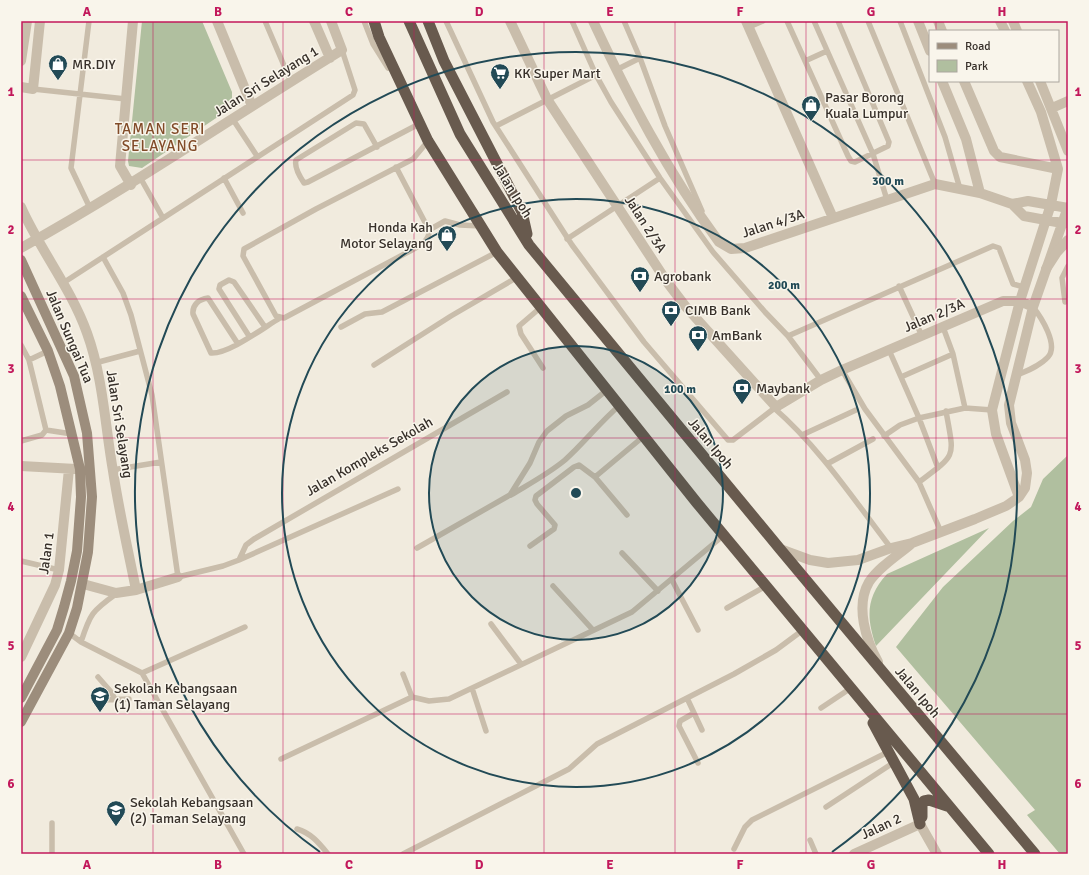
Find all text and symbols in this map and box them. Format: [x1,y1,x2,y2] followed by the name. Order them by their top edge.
[83,4,92,20] text: A
[214,4,222,20] text: B
[345,4,353,20] text: C
[475,4,484,20] text: D
[606,4,614,20] text: E
[737,4,744,20] text: F
[867,4,875,20] text: G
[998,4,1006,20] text: H
[929,30,1059,82] legend
[965,39,991,54] text: Road
[211,42,322,120] street label: Jalan Sri Selayang 1
[47,53,69,81] shop icon: MR.DIY
[72,56,116,73] place label: MR.DIY
[965,59,988,74] text: Park
[489,62,511,90] supermarket icon: KK Super Mart
[514,65,601,82] place label: KK Super Mart
[7,84,15,100] text: 1
[1074,84,1082,100] text: 1
[825,89,909,122] place label: Pasar Borong Kuala Lumpur
[800,94,822,122] shop icon: Pasar Borong Kuala Lumpur
[115,120,205,155] district label: TAMAN SERI SELAYANG
[489,160,536,221] street label: Jalan Ipoh
[872,174,904,189] text: 300 m
[621,193,671,256] street label: Jalan 2/3A
[740,205,807,242] street label: Jalan 4/3A
[340,219,433,252] place label: Honda Kah Motor Selayang
[7,222,15,238] text: 2
[1074,222,1082,238] text: 2
[436,224,458,252] shop icon: Honda Kah Motor Selayang
[629,265,651,293] bank icon: Agrobank
[654,268,711,285] place label: Agrobank
[768,278,800,293] text: 200 m
[42,287,97,385] street label: Jalan Sungai Tua
[901,295,968,336] street label: Jalan 2/3A
[660,299,682,327] bank icon: CIMB Bank
[685,302,751,319] place label: CIMB Bank
[687,324,709,352] bank icon: AmBank
[712,327,762,344] place label: AmBank
[7,361,15,377] text: 3
[1074,361,1082,377] text: 3
[103,369,136,479] street label: Jalan Sri Selayang
[731,377,753,405] bank icon: Maybank
[756,380,810,397] place label: Maybank
[664,382,696,397] text: 100 m
[303,413,436,500] street label: Jalan Kompleks Sekolah
[684,414,737,472] street label: Jalan Ipoh
[569,486,583,500] centre of rings
[7,499,15,515] text: 4
[1074,499,1082,515] text: 4
[35,531,58,575] street label: Jalan 1
[7,638,15,654] text: 5
[1074,638,1082,654] text: 5
[891,663,944,721] street label: Jalan Ipoh
[114,680,237,713] place label: Sekolah Kebangsaan (1) Taman Selayang
[89,685,111,713] school or university icon: Sekolah Kebangsaan (1) Taman Selayang
[7,776,15,792] text: 6
[1074,776,1082,792] text: 6
[130,794,253,827] place label: Sekolah Kebangsaan (2) Taman Selayang
[105,799,127,827] school or university icon: Sekolah Kebangsaan (2) Taman Selayang
[858,810,904,843] street label: Jalan 2
[83,857,92,873] text: A
[214,857,222,873] text: B
[345,857,353,873] text: C
[475,857,484,873] text: D
[606,857,614,873] text: E
[737,857,744,873] text: F
[867,857,875,873] text: G
[998,857,1006,873] text: H

